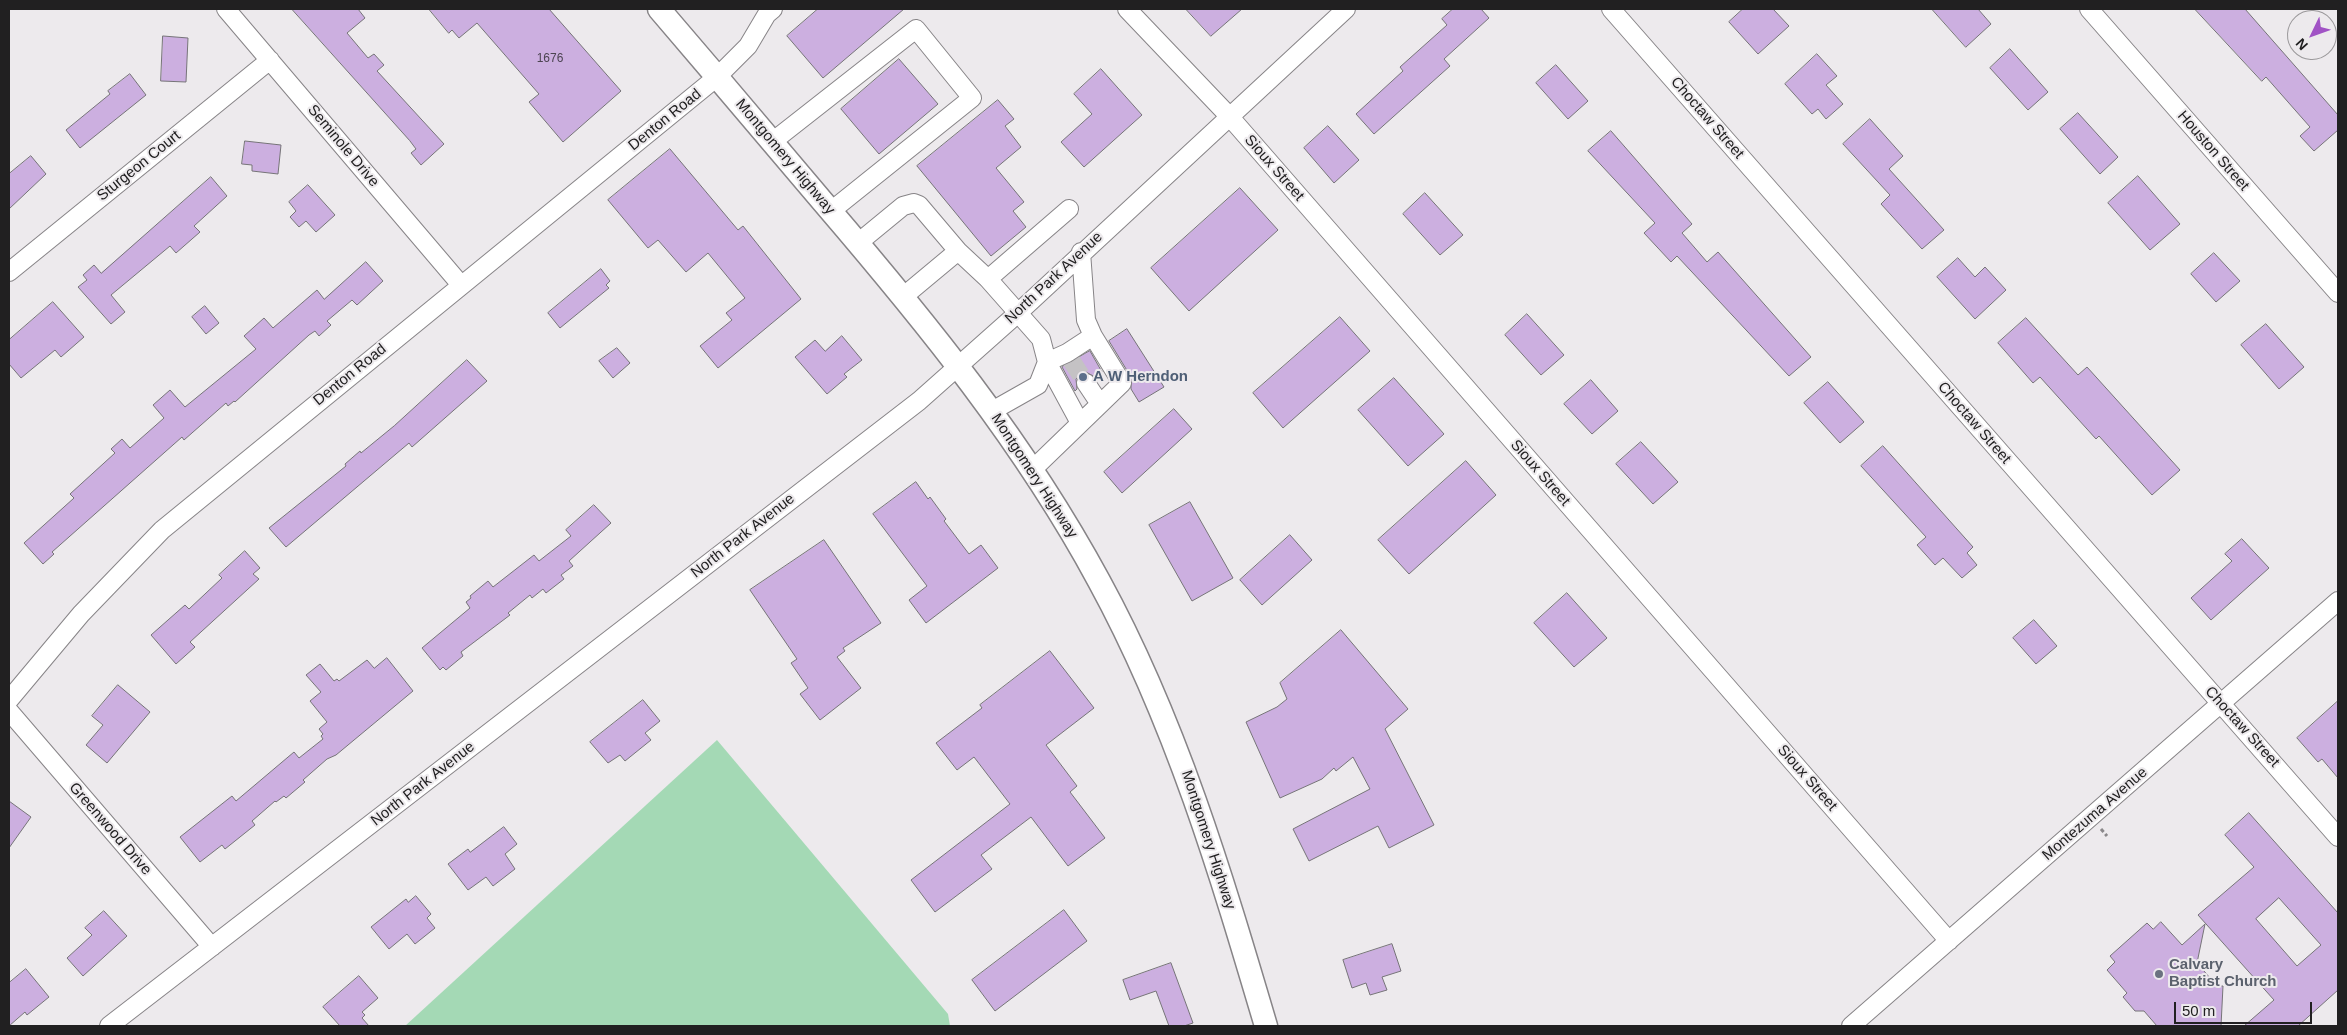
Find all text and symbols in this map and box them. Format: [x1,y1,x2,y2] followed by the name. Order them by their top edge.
[2287,10,2337,60] north arrow
[2292,35,2311,53] text: N
[537,52,563,66] house number: 1676
[1667,73,1747,163] street label: Choctaw Street
[625,85,705,155] street label: Denton Road
[731,96,839,218] street label: Montgomery Highway
[303,101,383,191] street label: Seminole Drive
[2173,107,2253,195] street label: Houston Street
[94,127,184,205] street label: Sturgeon Court
[1240,131,1308,205] street label: Sioux Street
[1002,228,1106,328] street label: North Park Avenue
[310,340,390,410] street label: Denton Road
[1093,368,1188,386] place label: A W Herndon
[1077,371,1089,383] marker: A W Herndon
[1934,378,2014,468] street label: Choctaw Street
[987,410,1081,542] street label: Montgomery Highway
[1506,436,1574,510] street label: Sioux Street
[688,490,798,582] street label: North Park Avenue
[2201,683,2283,771] street label: Choctaw Street
[368,738,478,830] street label: North Park Avenue
[1773,741,1841,815] street label: Sioux Street
[2039,764,2151,864] street label: Montezuma Avenue
[1177,768,1239,912] street label: Montgomery Highway
[65,779,155,879] street label: Greenwood Drive
[2169,956,2277,991] place label: Calvary Baptist Church
[2153,968,2165,980] marker: Calvary Baptist Church
[2177,992,2314,1024] scale bar
[2182,1002,2215,1019] text: 50 m

